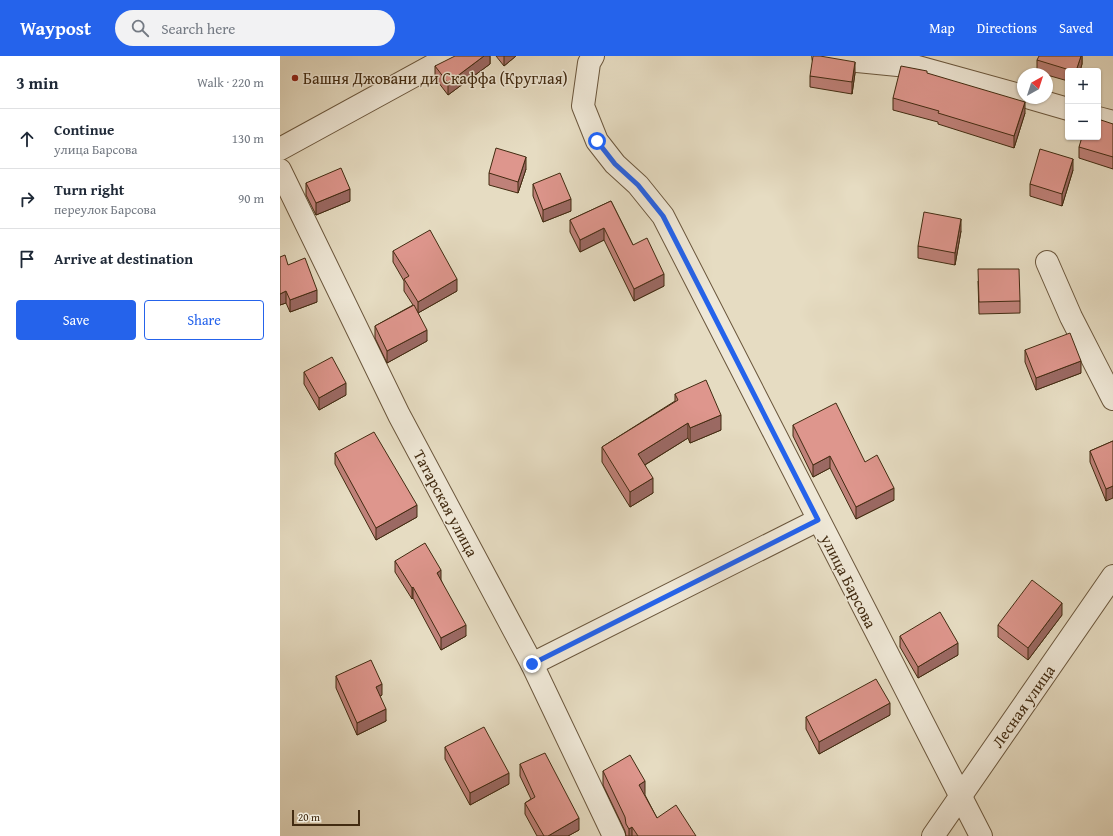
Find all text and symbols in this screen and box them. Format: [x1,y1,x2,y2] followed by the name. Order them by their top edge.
[115,10,395,46] search box
[20,14,91,42] text: Waypost
[129,17,151,39] icon: search
[161,18,235,39] text: Search here
[929,18,955,38] text: Map
[977,18,1037,38] text: Directions
[1059,18,1093,38] text: Saved
[303,66,568,90] place label: Башня Джовани ди Скаффа (Круглая)
[1017,68,1053,104] north arrow
[1065,68,1101,140] map controls
[1065,68,1101,104] button: +
[16,70,58,95] text: 3 min
[197,73,264,92] text: Walk · 220 m
[290,73,300,83] marker: Башня Джовани ди Скаффа (Круглая)
[1065,104,1101,140] button: −
[54,119,115,140] text: Continue
[16,128,38,150] icon: ahead
[232,129,264,148] text: 130 m
[588,132,606,150] route start
[54,140,137,159] text: улица Барсова
[54,179,125,200] text: Turn right
[16,188,38,210] icon: right
[238,189,264,208] text: 90 m
[54,200,156,219] text: переулок Барсова
[16,248,38,270] icon: arrive
[54,248,193,269] text: Arrive at destination
[16,300,136,340] button: Save
[144,300,264,340] button: Share
[408,445,485,561] street label: Татарская улица
[815,529,883,633] street label: улица Барсова
[523,655,541,673] route end
[985,659,1061,752] street label: Лесная улица
[292,808,360,827] scale bar
[298,809,320,825] text: 20 m

